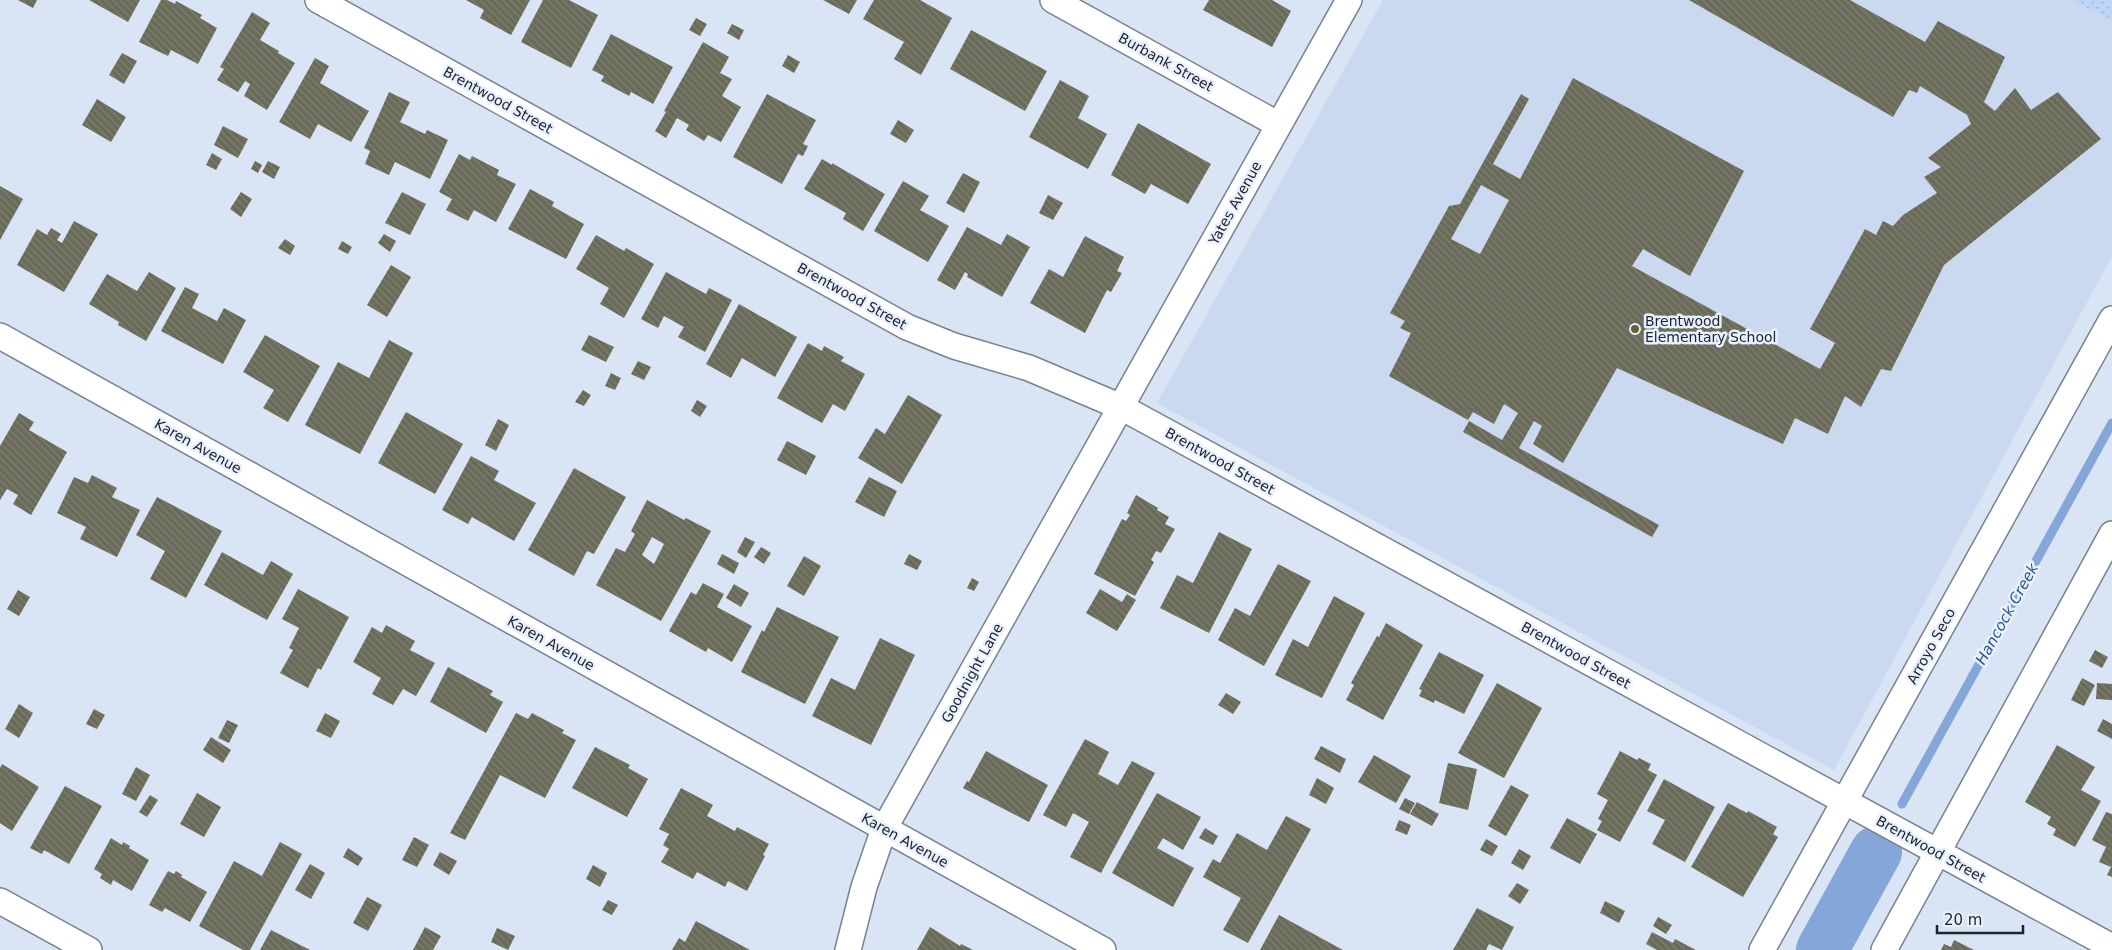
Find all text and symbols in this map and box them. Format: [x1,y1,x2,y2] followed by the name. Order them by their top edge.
[1116,29,1217,95] street label: Burbank Street
[441,63,556,137] street label: Brentwood Street
[1205,158,1265,248] street label: Yates Avenue
[795,259,910,333] street label: Brentwood Street
[1645,313,1777,345] place label: Brentwood Elementary School
[1629,323,1641,335] marker: Brentwood Elementary School
[152,416,244,476] street label: Karen Avenue
[1163,424,1278,498] street label: Brentwood Street
[1972,559,2043,668] water label: Hancock Creek
[1904,605,1958,687] street label: Arroyo Seco
[505,613,597,673] street label: Karen Avenue
[1519,618,1634,692] street label: Brentwood Street
[938,620,1006,726] street label: Goodnight Lane
[859,810,951,870] street label: Karen Avenue
[1874,812,1989,886] street label: Brentwood Street
[1937,902,2023,934] scale bar
[1944,911,1982,929] text: 20 m

